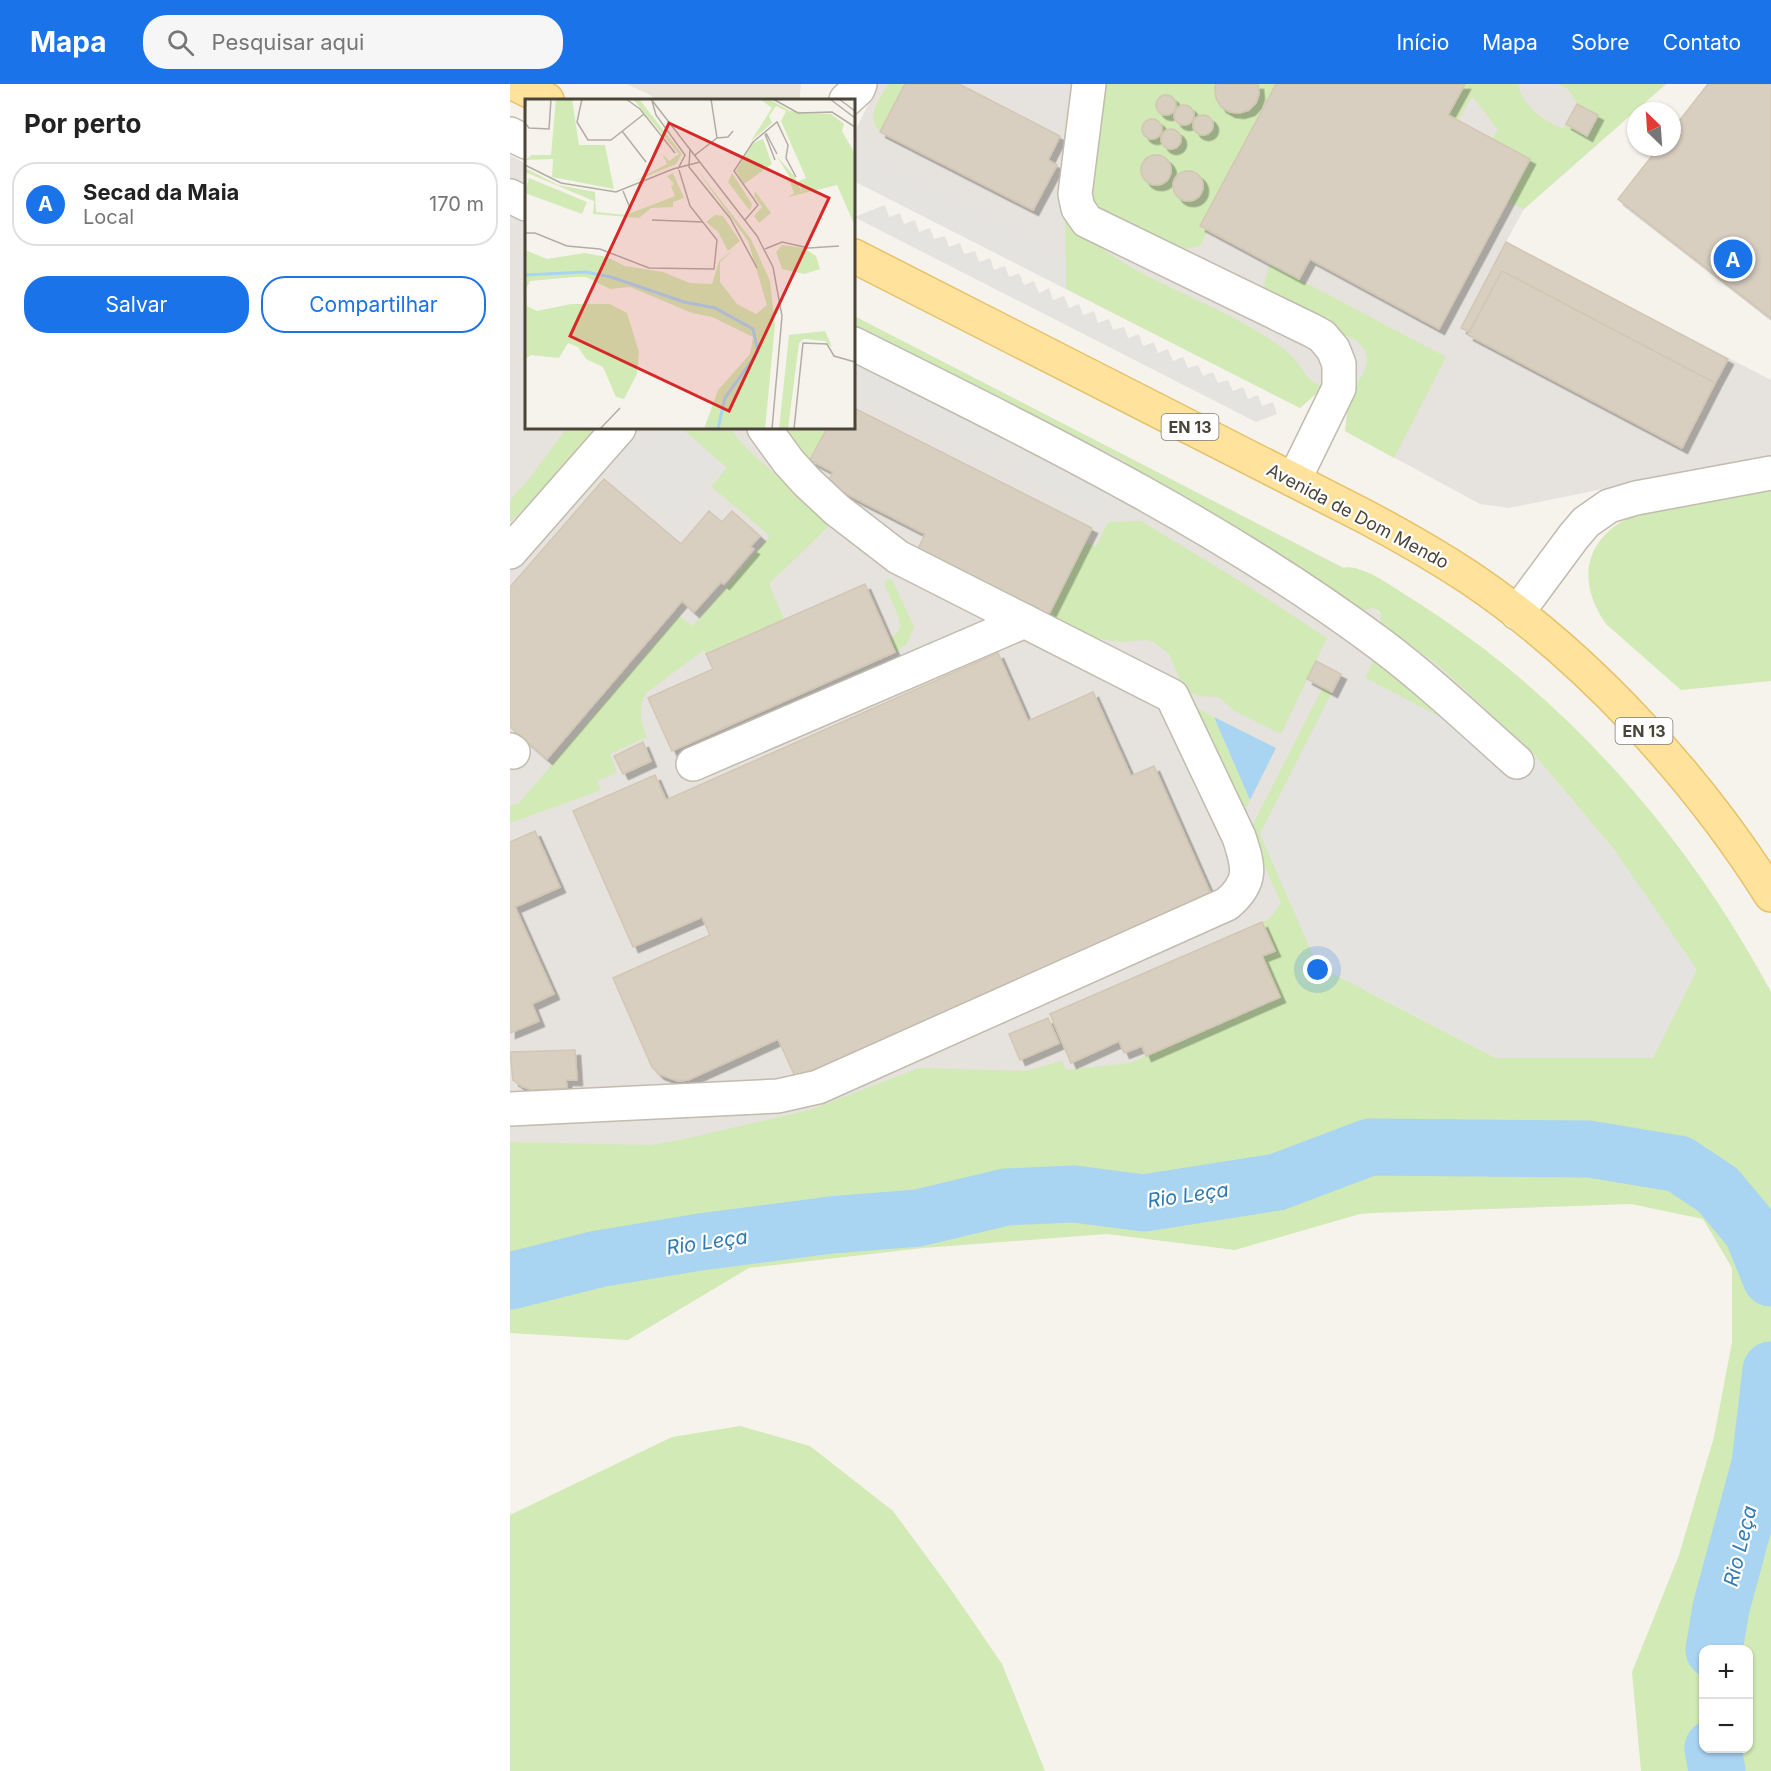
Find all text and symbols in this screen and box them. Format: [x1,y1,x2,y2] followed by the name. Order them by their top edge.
[143,15,563,69] search box
[30,25,107,59] text: Mapa
[164,26,197,59] icon: search
[212,29,364,55] text: Pesquisar aqui
[1396,30,1449,55] text: Início
[1482,30,1538,55] text: Mapa
[1571,30,1630,55] text: Sobre
[1663,30,1741,55] text: Contato
[525,99,855,429] inset map
[1627,102,1681,156] north arrow
[24,108,142,139] text: Por perto
[83,179,239,205] text: Secad da Maia
[38,192,53,216] text: A
[429,192,484,216] text: 170 m
[83,205,134,229] text: Local
[1714,236,1752,282] pin: A
[24,276,249,333] button: Salvar
[261,276,486,333] button: Compartilhar
[1162,414,1218,440] road number: EN 13
[1263,459,1453,573] street label: Avenida de Dom Mendo
[1616,718,1672,744] road number: EN 13
[1303,955,1332,984] your location
[1146,1177,1230,1213] water label: Rio Leça
[665,1224,749,1260] water label: Rio Leça
[1718,1503,1762,1589] water label: Rio Leça
[1699,1645,1753,1753] map controls
[1699,1645,1753,1699] button: +
[1699,1699,1753,1753] button: −

